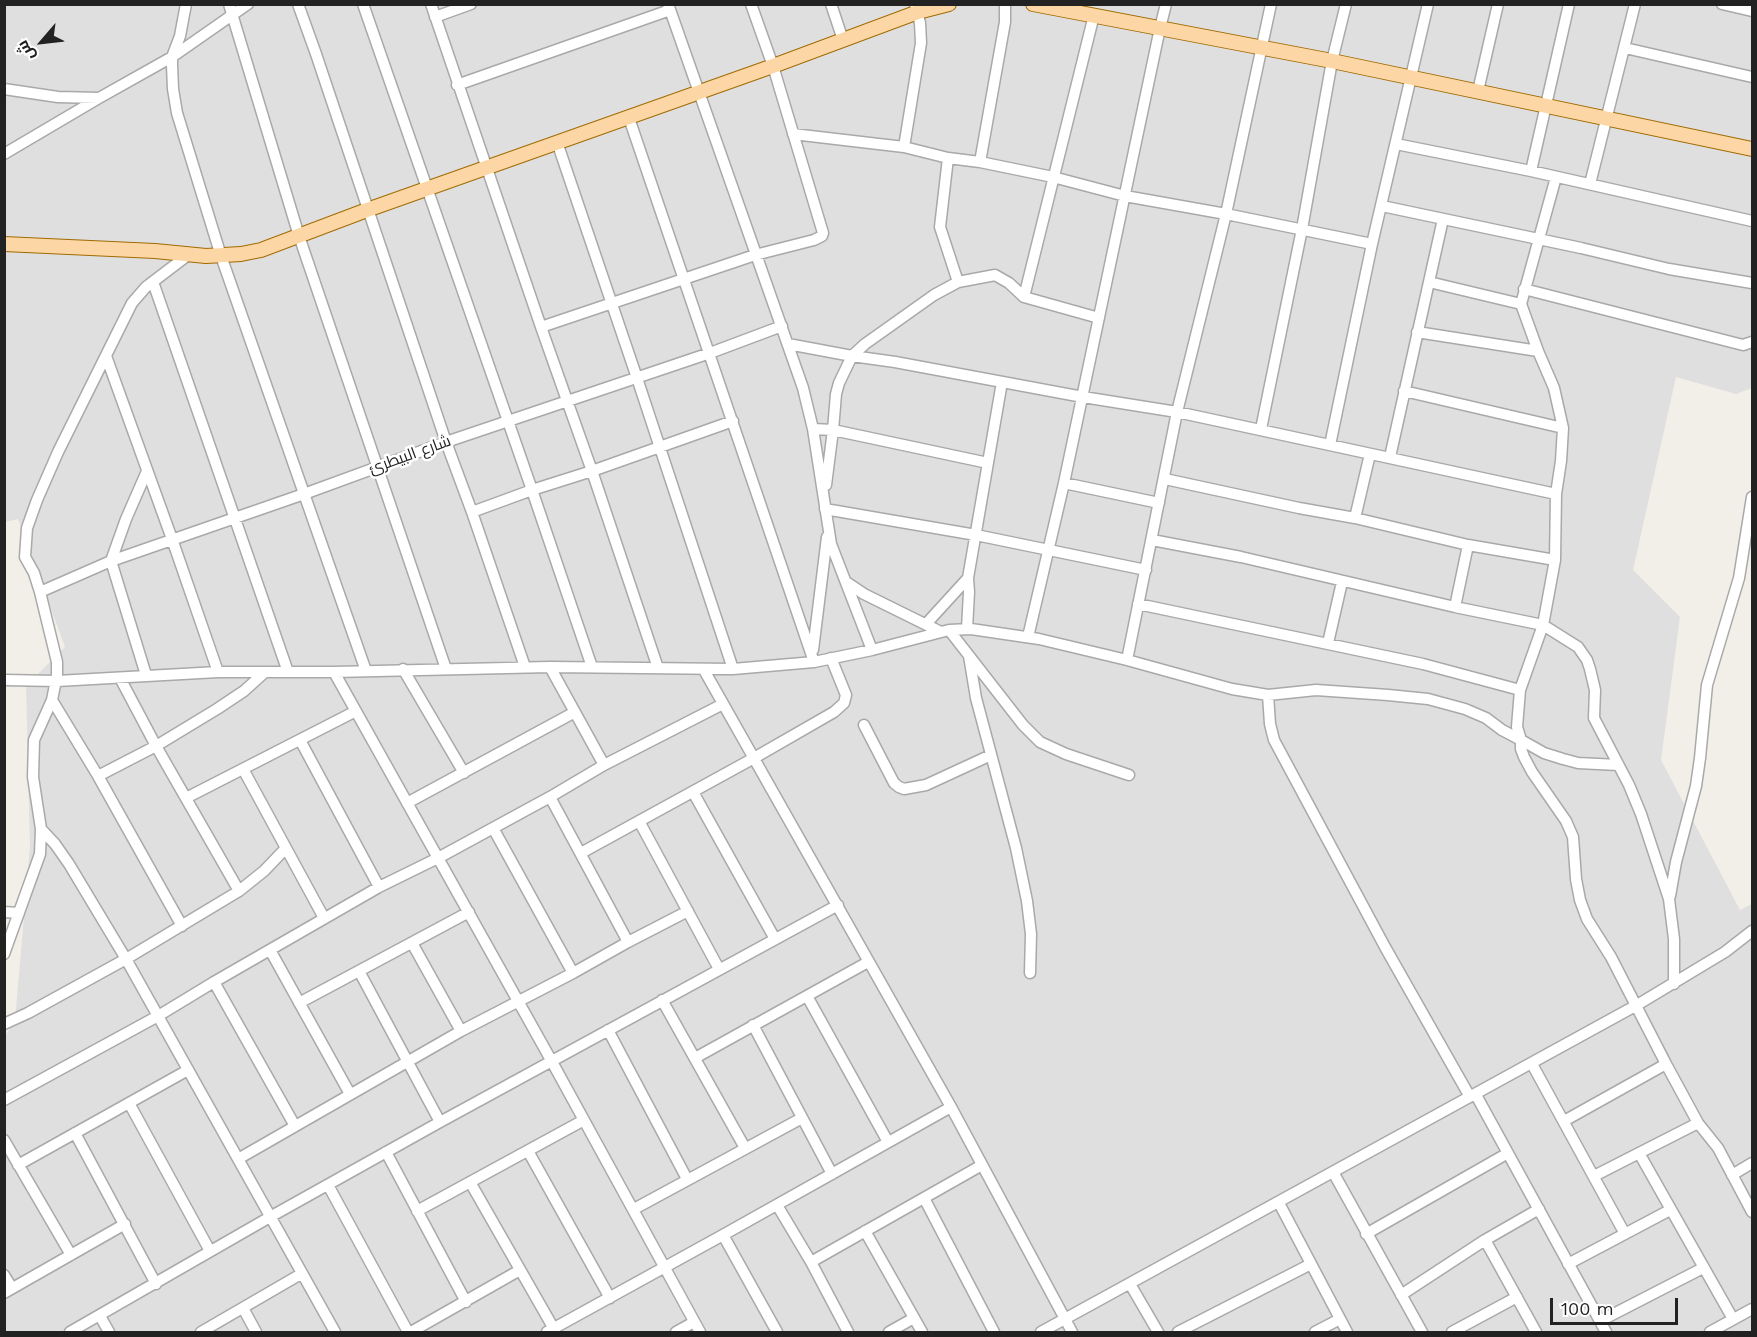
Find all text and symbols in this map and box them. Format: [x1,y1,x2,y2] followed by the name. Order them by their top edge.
[12,12,72,72] north arrow
[12,37,39,64] text: ش
[366,431,454,479] street label: شارع البيطرئ
[1553,1286,1680,1324] scale bar
[1561,1298,1614,1319] text: 100 m

